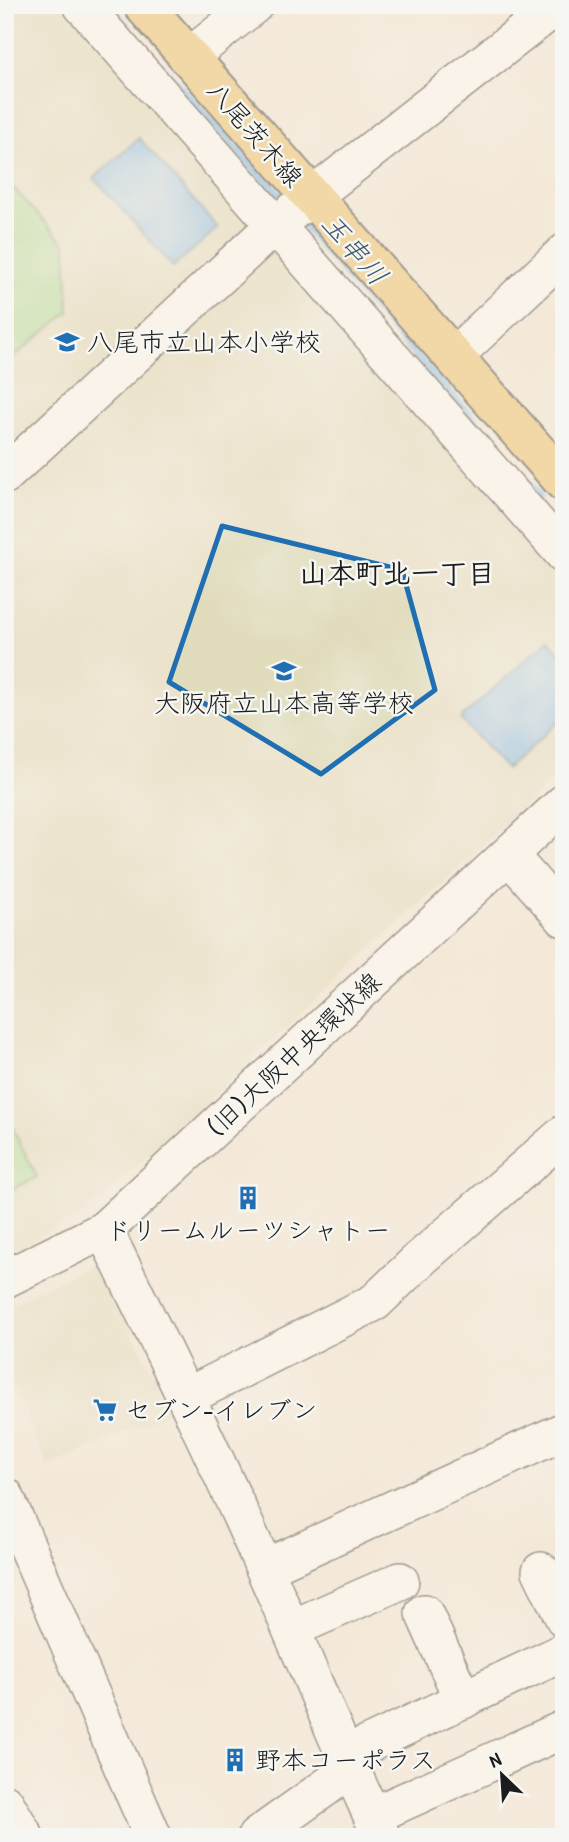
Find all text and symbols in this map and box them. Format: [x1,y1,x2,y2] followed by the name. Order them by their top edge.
[200,73,311,194] street label: 八尾茨木線
[313,205,397,293] water label: 玉串川
[87,324,321,359] place label: 八尾市立山本小学校
[53,328,81,356] school or university icon: 八尾市立山本小学校
[299,554,495,592] district label: 山本町北一丁目
[270,657,298,685] school or university icon: 大阪府立山本高等学校
[154,685,414,720] place label: 大阪府立山本高等学校
[199,964,388,1144] street label: (旧)大阪中央環状線
[234,1184,262,1212] building icon: ドリームルーツシャトー
[105,1212,391,1247] place label: ドリームルーツシャトー
[125,1392,318,1427] place label: セブン-イレブン
[91,1396,119,1424] supermarket icon: セブン-イレブン
[468,1741,538,1811] north arrow
[255,1742,436,1777] place label: 野本コーポラス
[221,1746,249,1774] building icon: 野本コーポラス
[485,1746,505,1774] text: N

